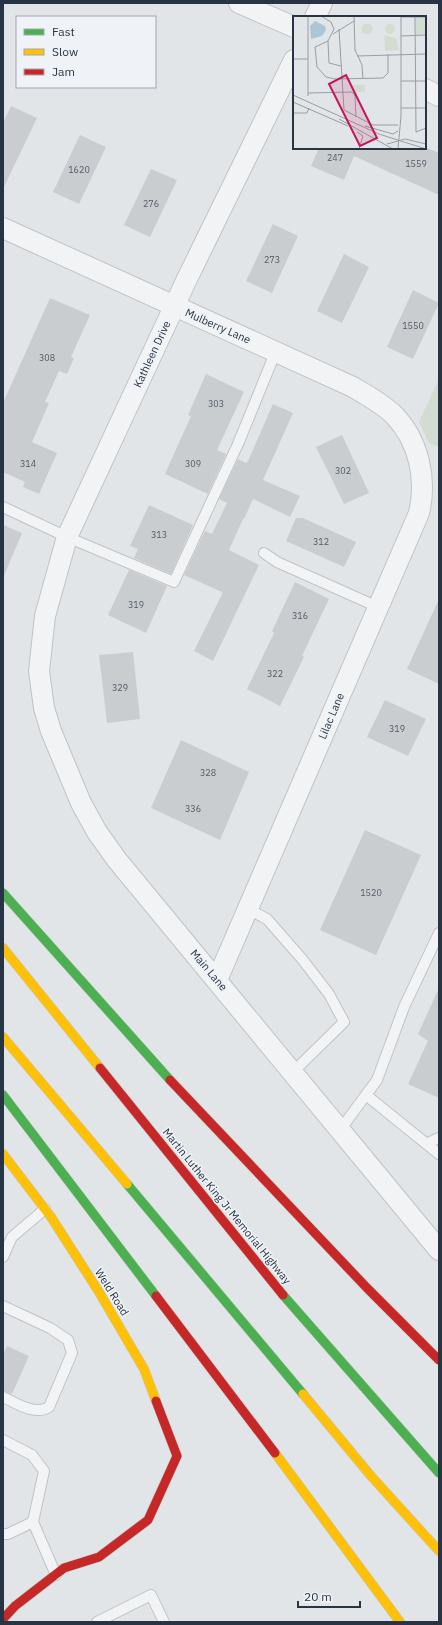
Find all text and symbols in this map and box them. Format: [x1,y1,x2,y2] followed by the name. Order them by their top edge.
[16,16,156,88] legend
[293,16,426,149] inset map
[52,24,75,39] text: Fast
[52,44,78,59] text: Slow
[52,64,75,79] text: Jam
[327,152,343,163] house number: 247
[405,158,427,169] house number: 1559
[68,164,90,175] house number: 1620
[143,198,159,209] house number: 276
[264,254,280,265] house number: 273
[183,305,253,347] street label: Mulberry Lane
[130,318,174,390] street label: Kathleen Drive
[402,320,424,331] house number: 1550
[39,352,55,363] house number: 308
[208,398,224,409] house number: 303
[20,458,36,469] house number: 314
[185,458,201,469] house number: 309
[335,465,351,476] house number: 302
[151,529,167,540] house number: 313
[313,536,329,547] house number: 312
[128,599,144,610] house number: 319
[292,610,308,621] house number: 316
[267,668,283,679] house number: 322
[112,682,128,693] house number: 329
[315,691,347,741] street label: Lilac Lane
[389,723,405,734] house number: 319
[200,767,216,778] house number: 328
[185,803,201,814] house number: 336
[360,887,382,898] house number: 1520
[188,946,230,994] street label: Main Lane
[160,1125,295,1287] street label: Martin Luther King Jr Memorial Highway
[92,1266,132,1318] street label: Weld Road
[298,1583,360,1609] scale bar
[304,1589,332,1604] text: 20 m

